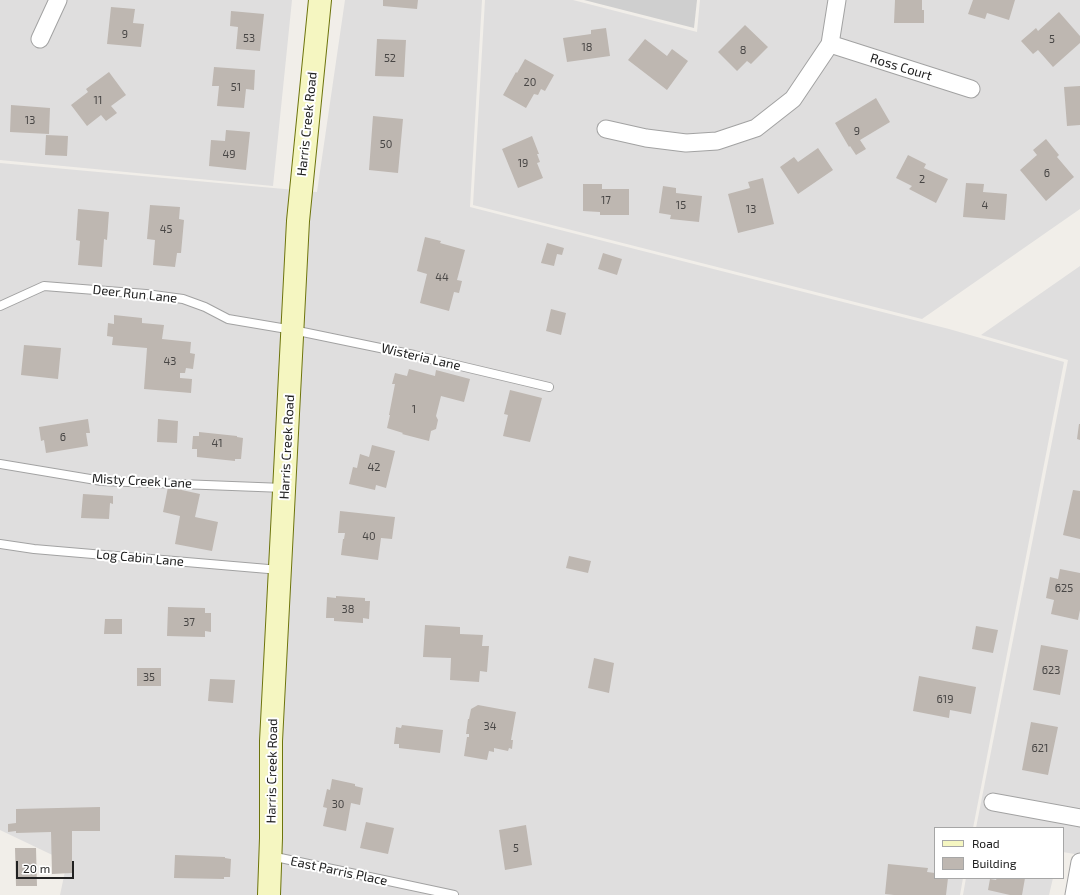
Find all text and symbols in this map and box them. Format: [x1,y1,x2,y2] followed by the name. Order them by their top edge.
[122,27,128,41] house number: 9
[243,31,255,45] house number: 53
[1049,32,1055,46] house number: 5
[581,40,593,54] house number: 18
[740,43,746,57] house number: 8
[868,50,934,84] street label: Ross Court
[384,51,396,65] house number: 52
[294,71,320,177] street label: Harris Creek Road
[524,75,536,89] house number: 20
[231,80,241,94] house number: 51
[94,93,102,107] house number: 11
[25,113,35,127] house number: 13
[854,124,860,138] house number: 9
[380,137,392,151] house number: 50
[222,147,236,161] house number: 49
[518,156,528,170] house number: 19
[1044,166,1050,180] house number: 6
[919,172,925,186] house number: 2
[601,193,611,207] house number: 17
[676,198,686,212] house number: 15
[982,198,988,212] house number: 4
[746,202,756,216] house number: 13
[160,222,172,236] house number: 45
[435,270,449,284] house number: 44
[92,282,178,306] street label: Deer Run Lane
[380,340,462,374] street label: Wisteria Lane
[164,354,176,368] house number: 43
[276,394,298,500] street label: Harris Creek Road
[412,402,416,416] house number: 1
[60,430,66,444] house number: 6
[211,436,223,450] house number: 41
[368,460,380,474] house number: 42
[92,471,192,491] street label: Misty Creek Lane
[362,529,376,543] house number: 40
[95,546,185,570] street label: Log Cabin Lane
[1055,581,1073,595] house number: 625
[342,602,354,616] house number: 38
[183,615,195,629] house number: 37
[1042,663,1060,677] house number: 623
[143,670,155,684] house number: 35
[937,692,953,706] house number: 619
[263,718,281,824] street label: Harris Creek Road
[484,719,496,733] house number: 34
[1032,741,1048,755] house number: 621
[332,797,344,811] house number: 30
[934,827,1064,879] legend
[972,836,1000,850] text: Road
[513,841,519,855] house number: 5
[18,853,76,879] scale bar
[289,853,389,889] street label: East Parris Place
[972,856,1016,870] text: Building
[23,861,50,875] text: 20 m

